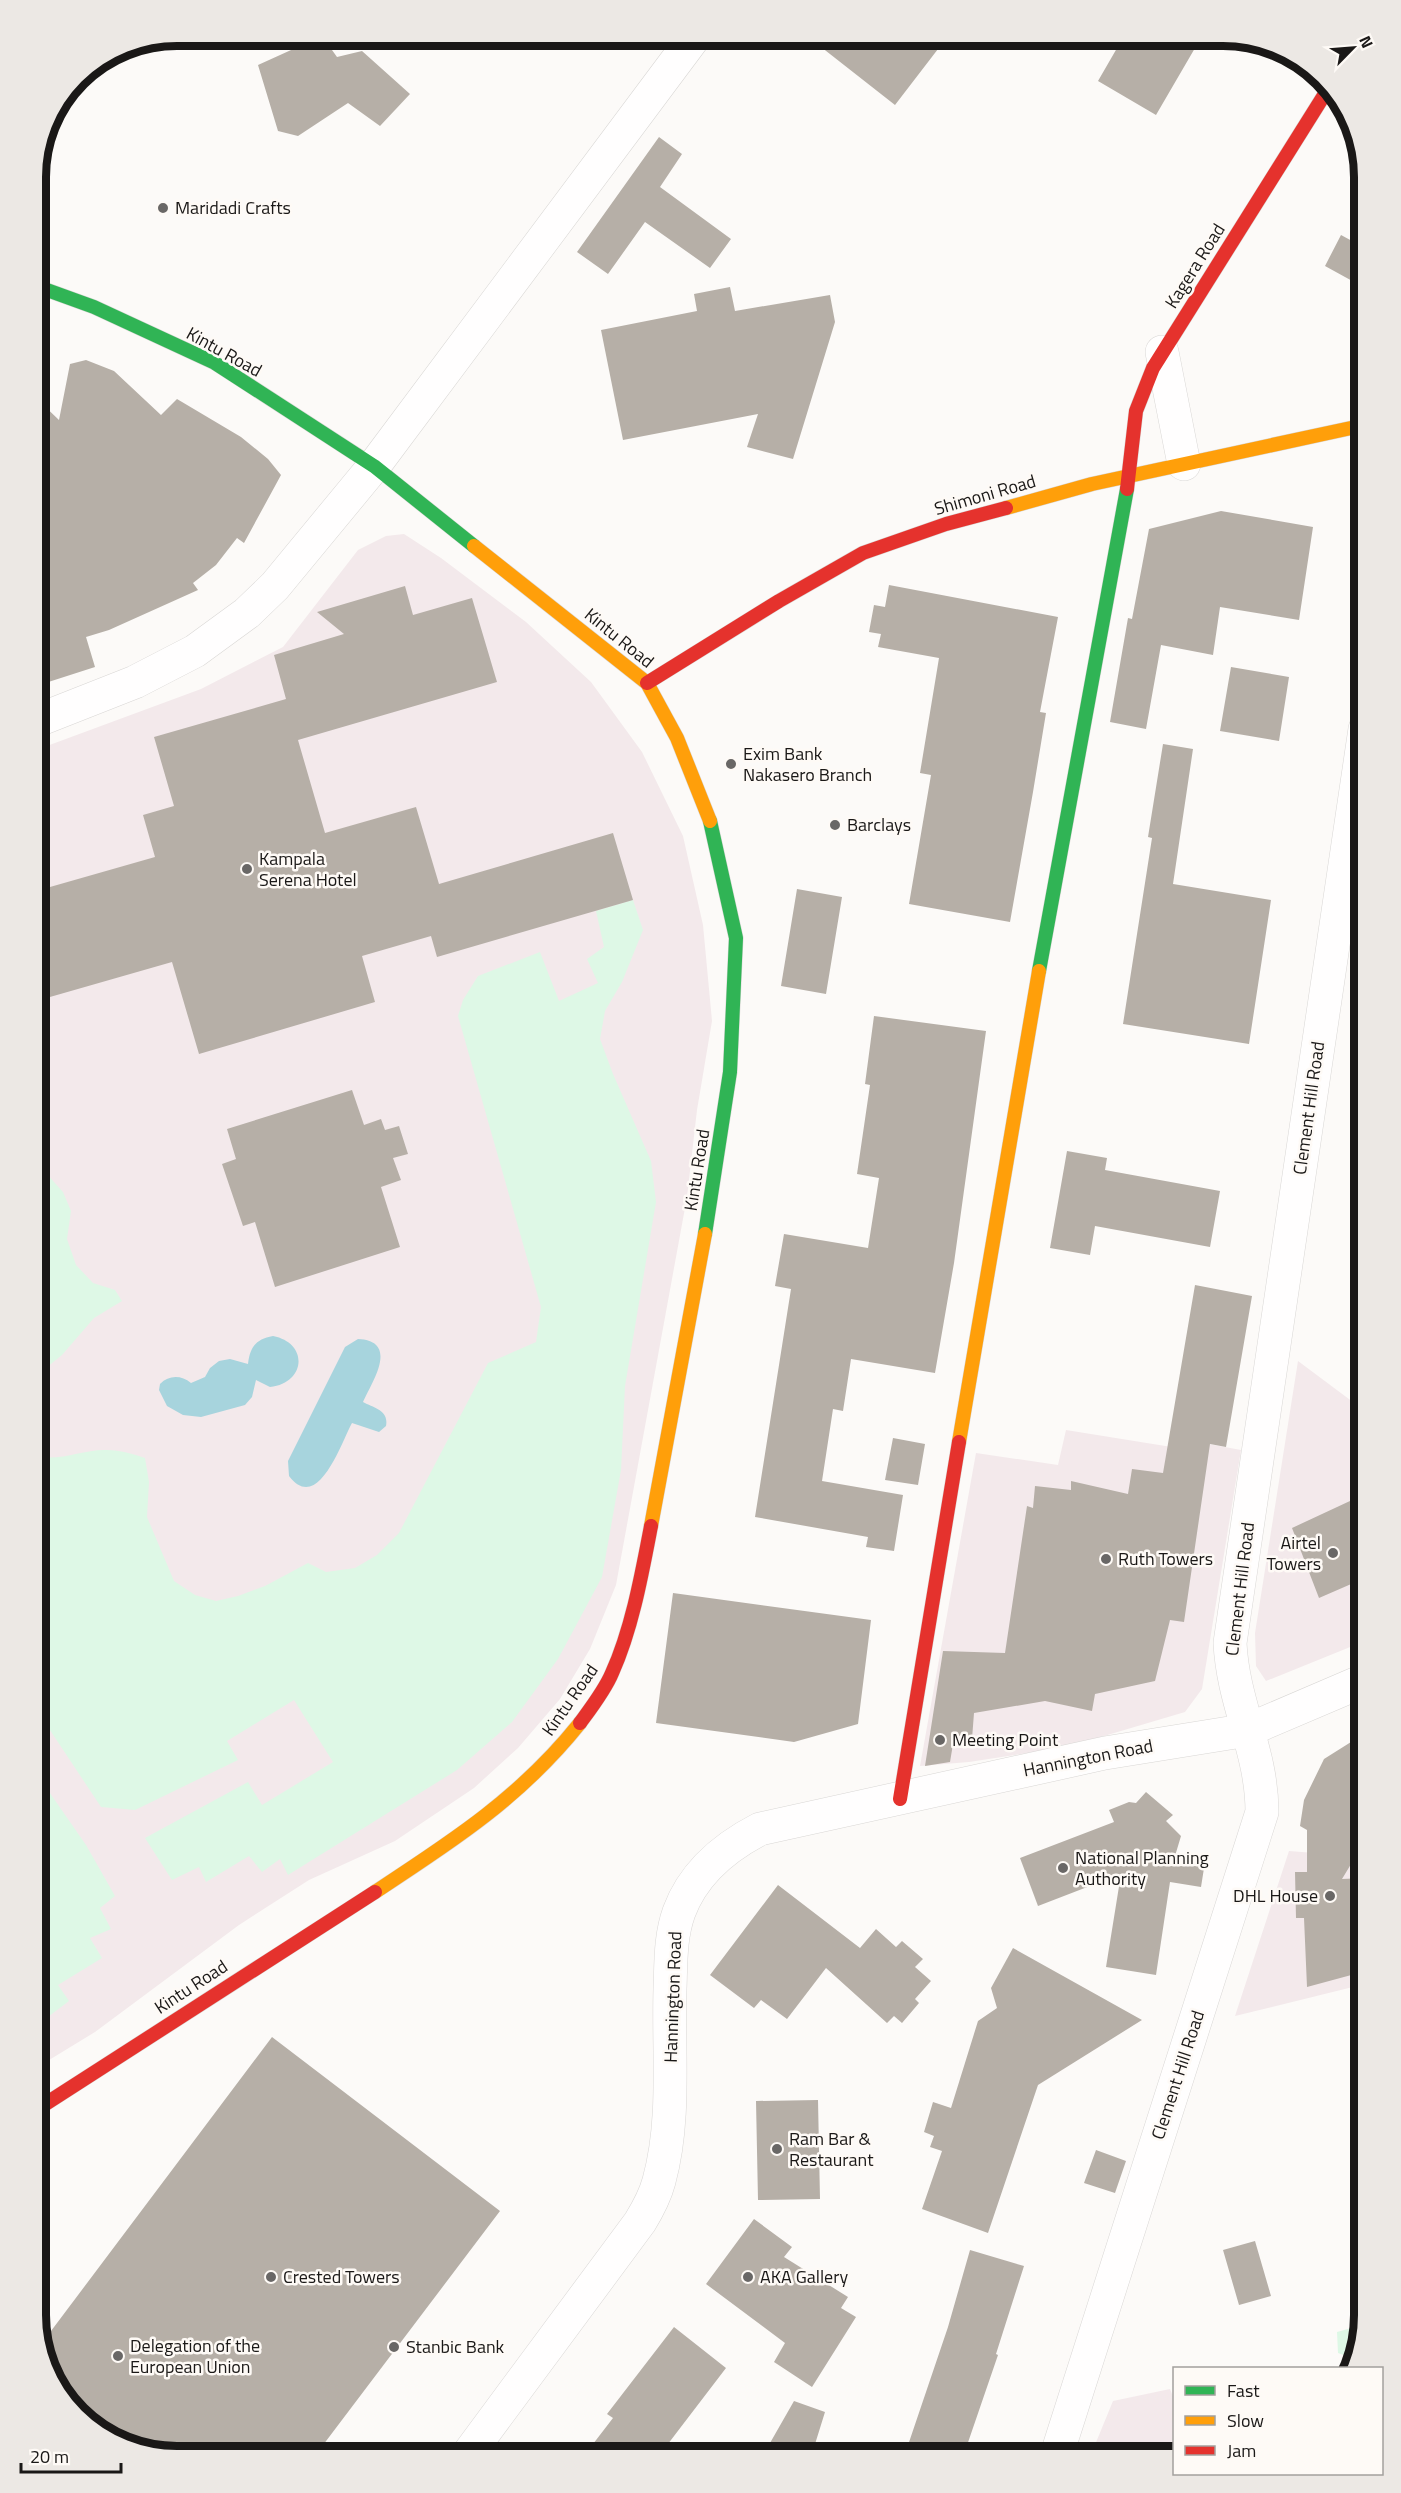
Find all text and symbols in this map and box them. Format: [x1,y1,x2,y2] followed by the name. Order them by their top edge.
[1323,18,1383,78] north arrow
[1353,32,1380,52] text: N
[175,194,291,221] place label: Maridadi Crafts
[156,201,170,215] marker: Maridadi Crafts
[1158,218,1231,314] street label: Kagera Road
[182,320,267,383] street label: Kintu Road
[931,467,1039,522] street label: Shimoni Road
[579,601,660,674] street label: Kintu Road
[743,740,872,788] place label: Exim Bank Nakasero Branch
[724,757,738,771] marker: Exim Bank Nakasero Branch
[847,811,911,838] place label: Barclays
[828,818,842,832] marker: Barclays
[259,845,357,893] place label: Kampala Serena Hotel
[240,862,254,876] marker: Kampala Serena Hotel
[1286,1040,1331,1176] street label: Clement Hill Road
[677,1127,716,1213] street label: Kintu Road
[1218,1521,1261,1657] street label: Clement Hill Road
[1266,1529,1321,1577] place label: Airtel Towers
[1118,1545,1213,1572] place label: Ruth Towers
[1326,1546,1340,1560] marker: Airtel Towers
[1099,1552,1113,1566] marker: Ruth Towers
[535,1658,604,1741] street label: Kintu Road
[952,1726,1059,1753] place label: Meeting Point
[1021,1732,1155,1783] street label: Hannington Road
[933,1733,947,1747] marker: Meeting Point
[1075,1844,1209,1892] place label: National Planning Authority
[1056,1861,1070,1875] marker: National Planning Authority
[1233,1882,1318,1909] place label: DHL House
[1323,1889,1337,1903] marker: DHL House
[657,1931,688,2063] street label: Hannington Road
[149,1953,233,2020] street label: Kintu Road
[1144,2007,1211,2143] street label: Clement Hill Road
[789,2125,874,2173] place label: Ram Bar & Restaurant
[770,2142,784,2156] marker: Ram Bar & Restaurant
[283,2263,400,2290] place label: Crested Towers
[760,2263,848,2290] place label: AKA Gallery
[264,2270,278,2284] marker: Crested Towers
[741,2270,755,2284] marker: AKA Gallery
[130,2332,260,2380] place label: Delegation of the European Union
[406,2333,505,2360] place label: Stanbic Bank
[387,2340,401,2354] marker: Stanbic Bank
[111,2349,125,2363] marker: Delegation of the European Union
[1173,2367,1383,2475] legend
[1227,2377,1260,2404] text: Fast
[1227,2407,1264,2434] text: Slow
[21,2436,122,2474] scale bar
[1227,2437,1256,2464] text: Jam
[30,2443,69,2470] text: 20 m

